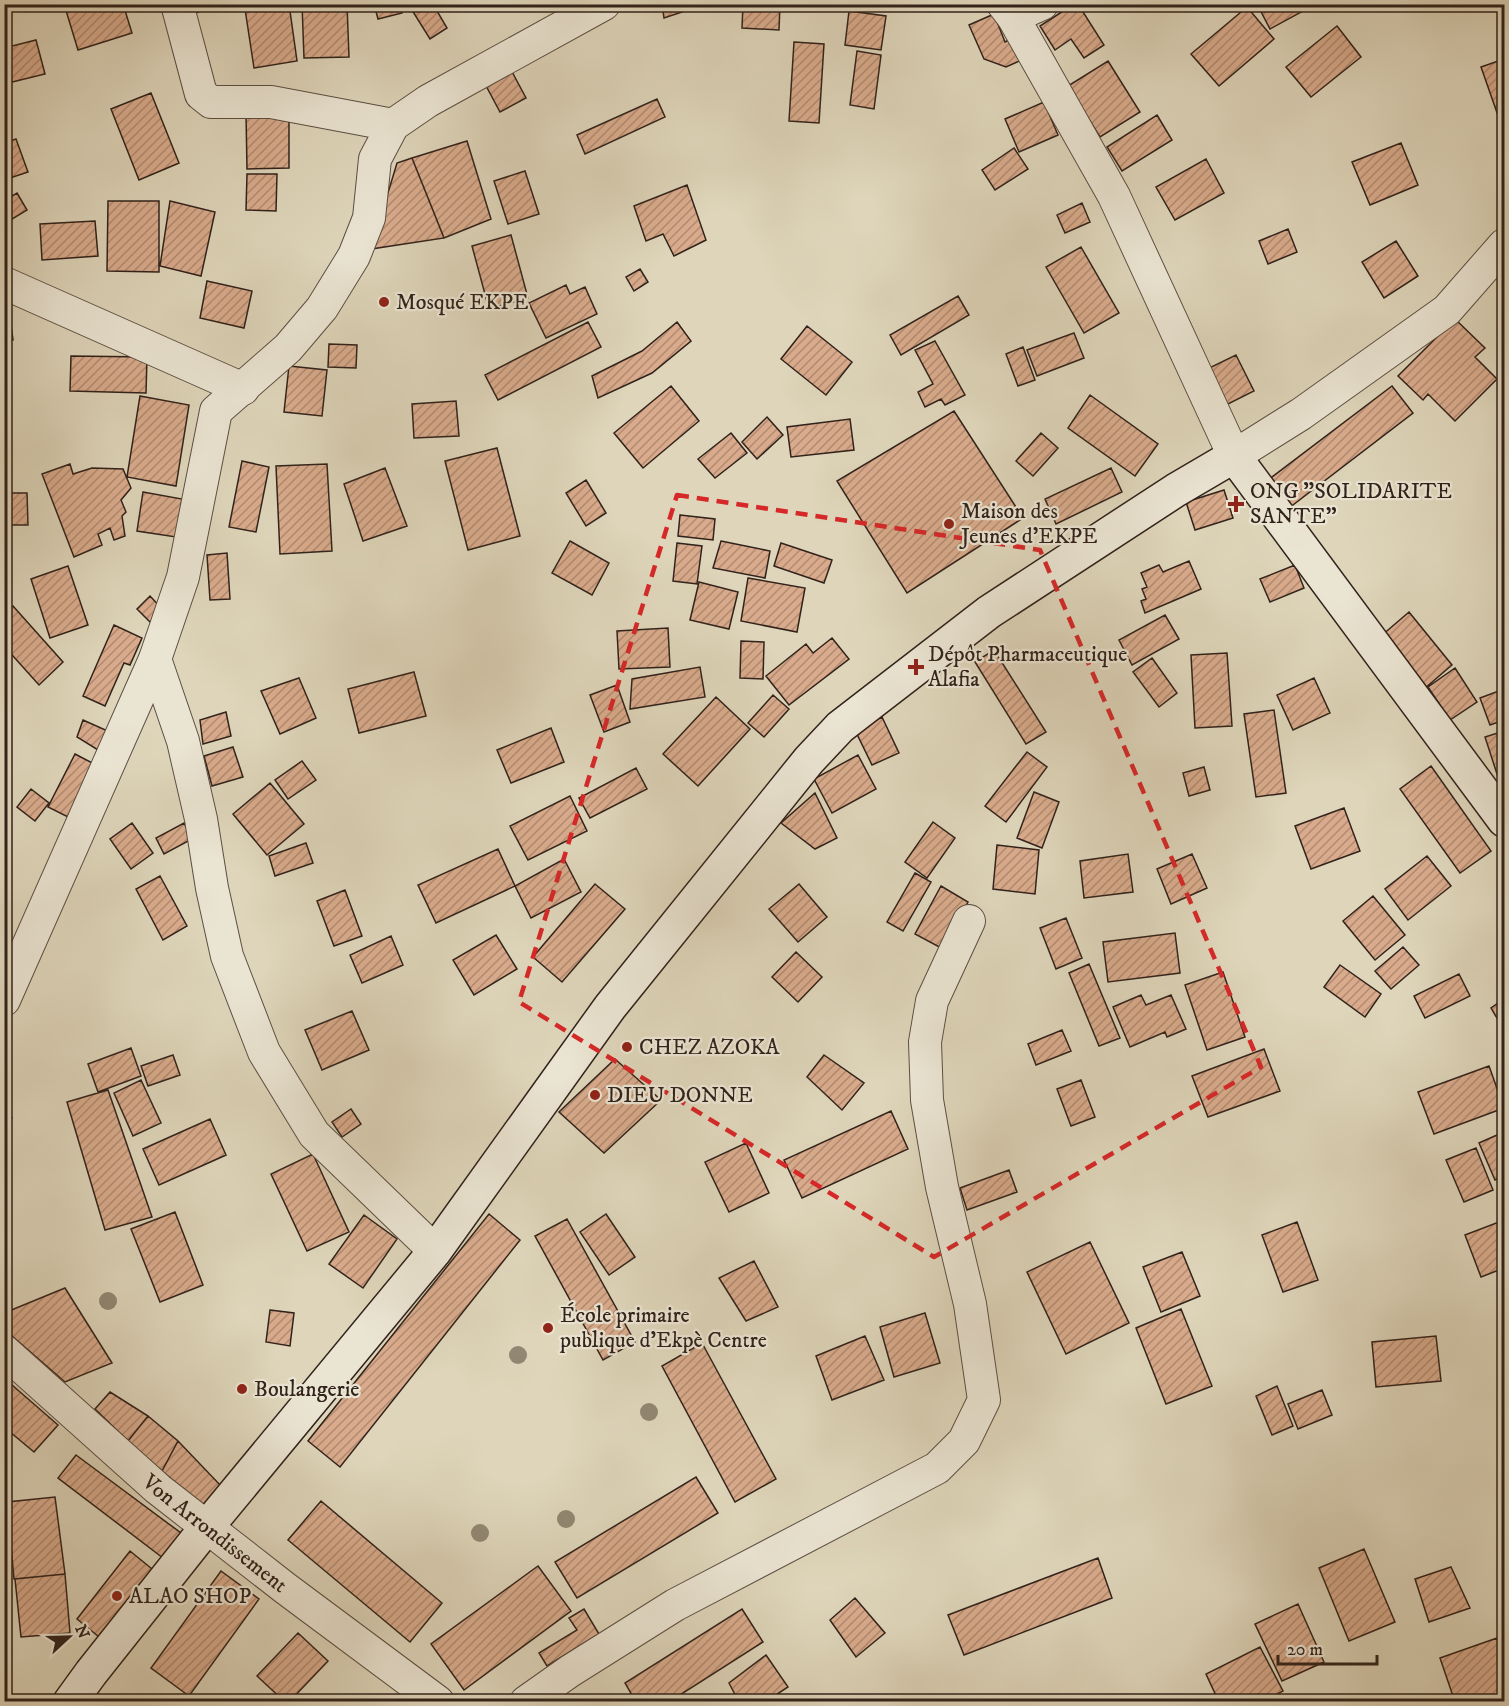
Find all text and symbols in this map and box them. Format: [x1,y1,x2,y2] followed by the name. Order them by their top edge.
[396,289,529,316] place label: Mosqué EKPE
[377,295,391,309] marker: Mosqué EKPE
[1250,478,1452,530] place label: ONG "SOLIDARITE SANTE"
[1227,495,1245,513] marker: ONG "SOLIDARITE SANTE"
[959,498,1098,550] place label: Maison des Jeunes d'EKPE
[942,517,956,531] marker: Maison des Jeunes d'EKPE
[928,641,1127,693] place label: Dépôt Pharmaceutique Alafia
[909,660,923,674] marker: Dépôt Pharmaceutique Alafia
[639,1034,780,1061] place label: CHEZ AZOKA
[620,1040,634,1054] marker: CHEZ AZOKA
[607,1082,753,1109] place label: DIEU DONNE
[588,1088,602,1102] marker: DIEU DONNE
[559,1302,767,1354] place label: École primaire publique d'Ekpè Centre
[541,1321,555,1335] marker: École primaire publique d'Ekpè Centre
[254,1376,359,1403] place label: Boulangerie
[235,1382,249,1396] marker: Boulangerie
[136,1468,293,1598] street label: Von Arrondissement
[129,1583,251,1610] place label: ALAO SHOP
[110,1589,124,1603] marker: ALAO SHOP
[39,1607,99,1667] north arrow
[70,1622,94,1642] text: N
[1278,1628,1377,1666] scale bar
[1287,1639,1323,1661] text: 20 m

